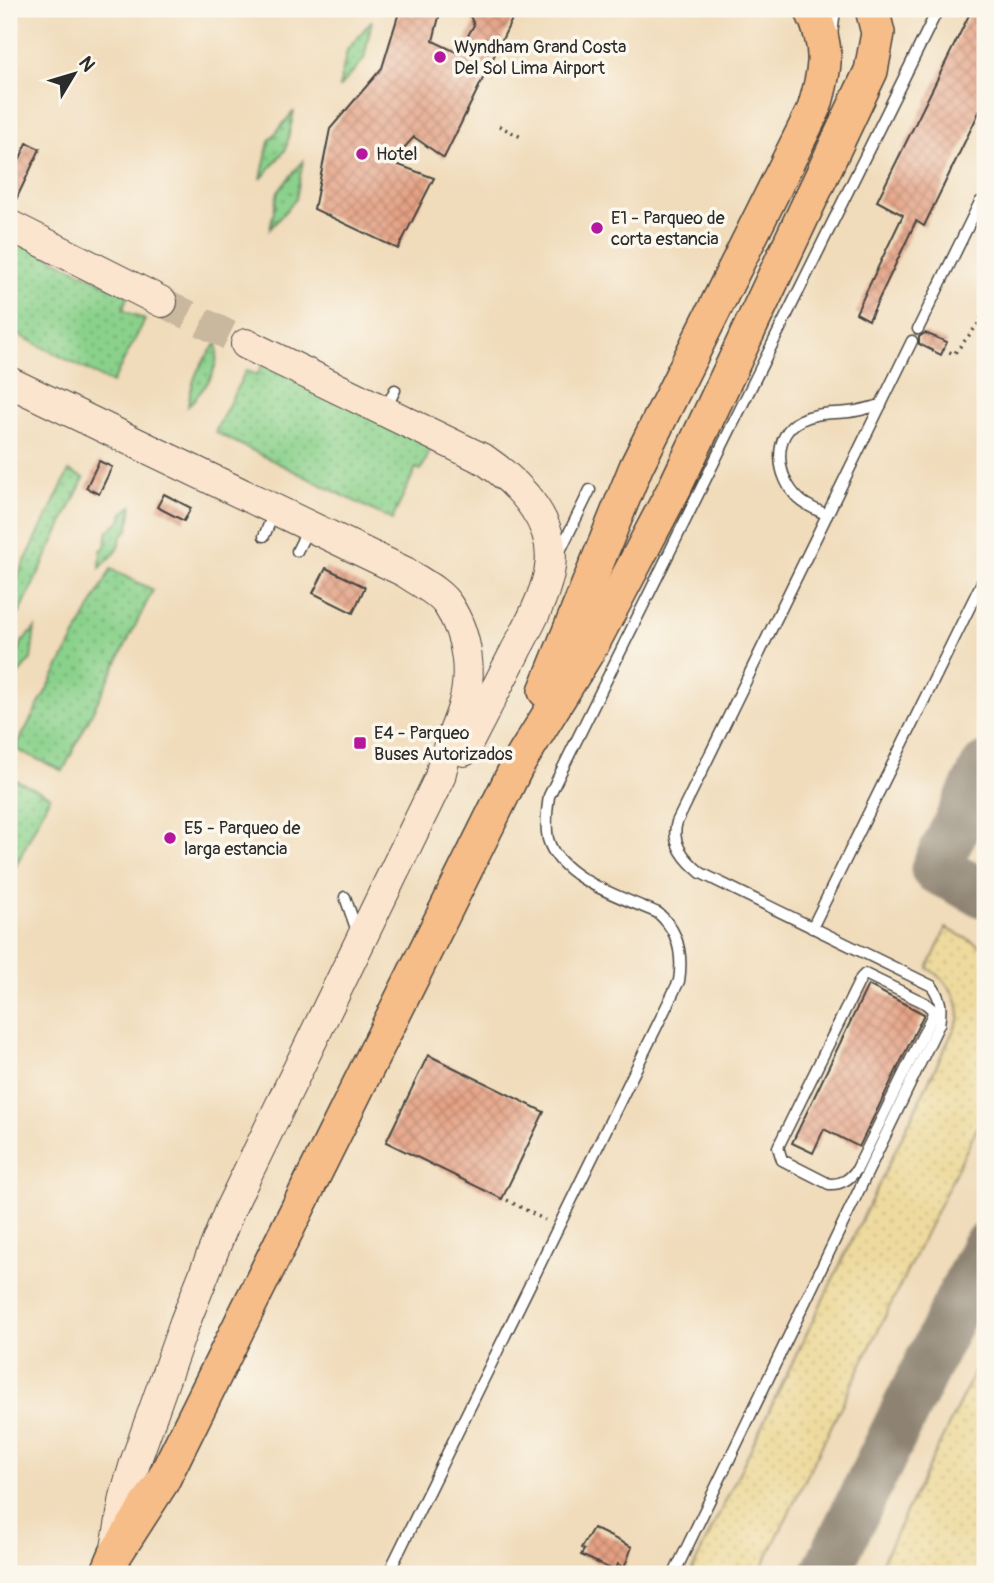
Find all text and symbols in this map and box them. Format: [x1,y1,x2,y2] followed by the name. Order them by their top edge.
[454,36,626,80] place label: Wyndham Grand Costa Del Sol Lima Airport
[38,38,108,108] north arrow
[432,49,448,65] marker: Wyndham Grand Costa Del Sol Lima Airport
[73,52,100,77] text: N
[376,143,417,166] place label: Hotel
[354,146,370,162] marker: Hotel
[611,207,725,251] place label: E1 - Parqueo de corta estancia
[589,220,605,236] marker: E1 - Parqueo de corta estancia
[374,722,513,766] place label: E4 - Parqueo Buses Autorizados
[352,735,368,751] marker: E4 - Parqueo Buses Autorizados
[184,817,301,861] place label: E5 - Parqueo de larga estancia
[162,830,178,846] marker: E5 - Parqueo de larga estancia

